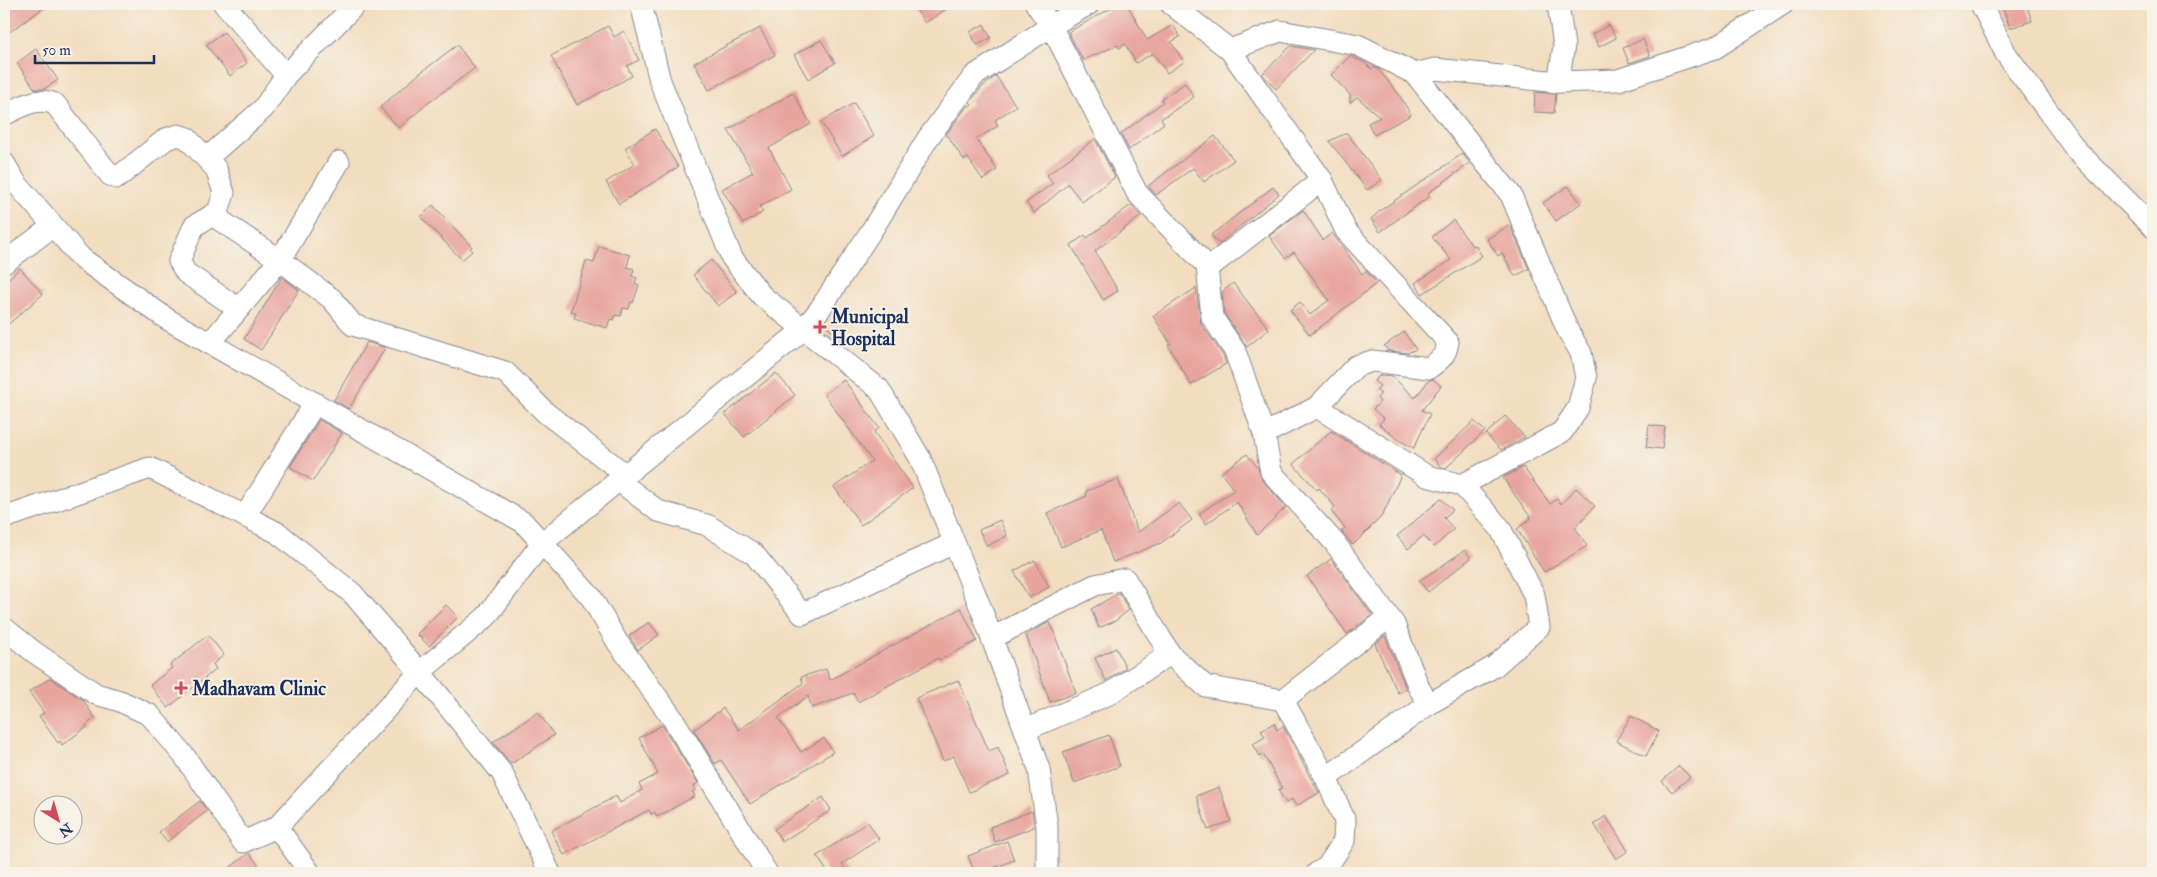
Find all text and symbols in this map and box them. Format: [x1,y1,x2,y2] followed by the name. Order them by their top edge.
[35,32,154,64] scale bar
[42,41,71,60] text: 50 m
[830,305,909,352] place label: Municipal Hospital
[813,320,827,334] marker: Municipal Hospital
[191,677,326,701] place label: Madhavam Clinic
[174,681,188,695] marker: Madhavam Clinic
[32,794,82,844] north arrow
[55,819,76,841] text: N

